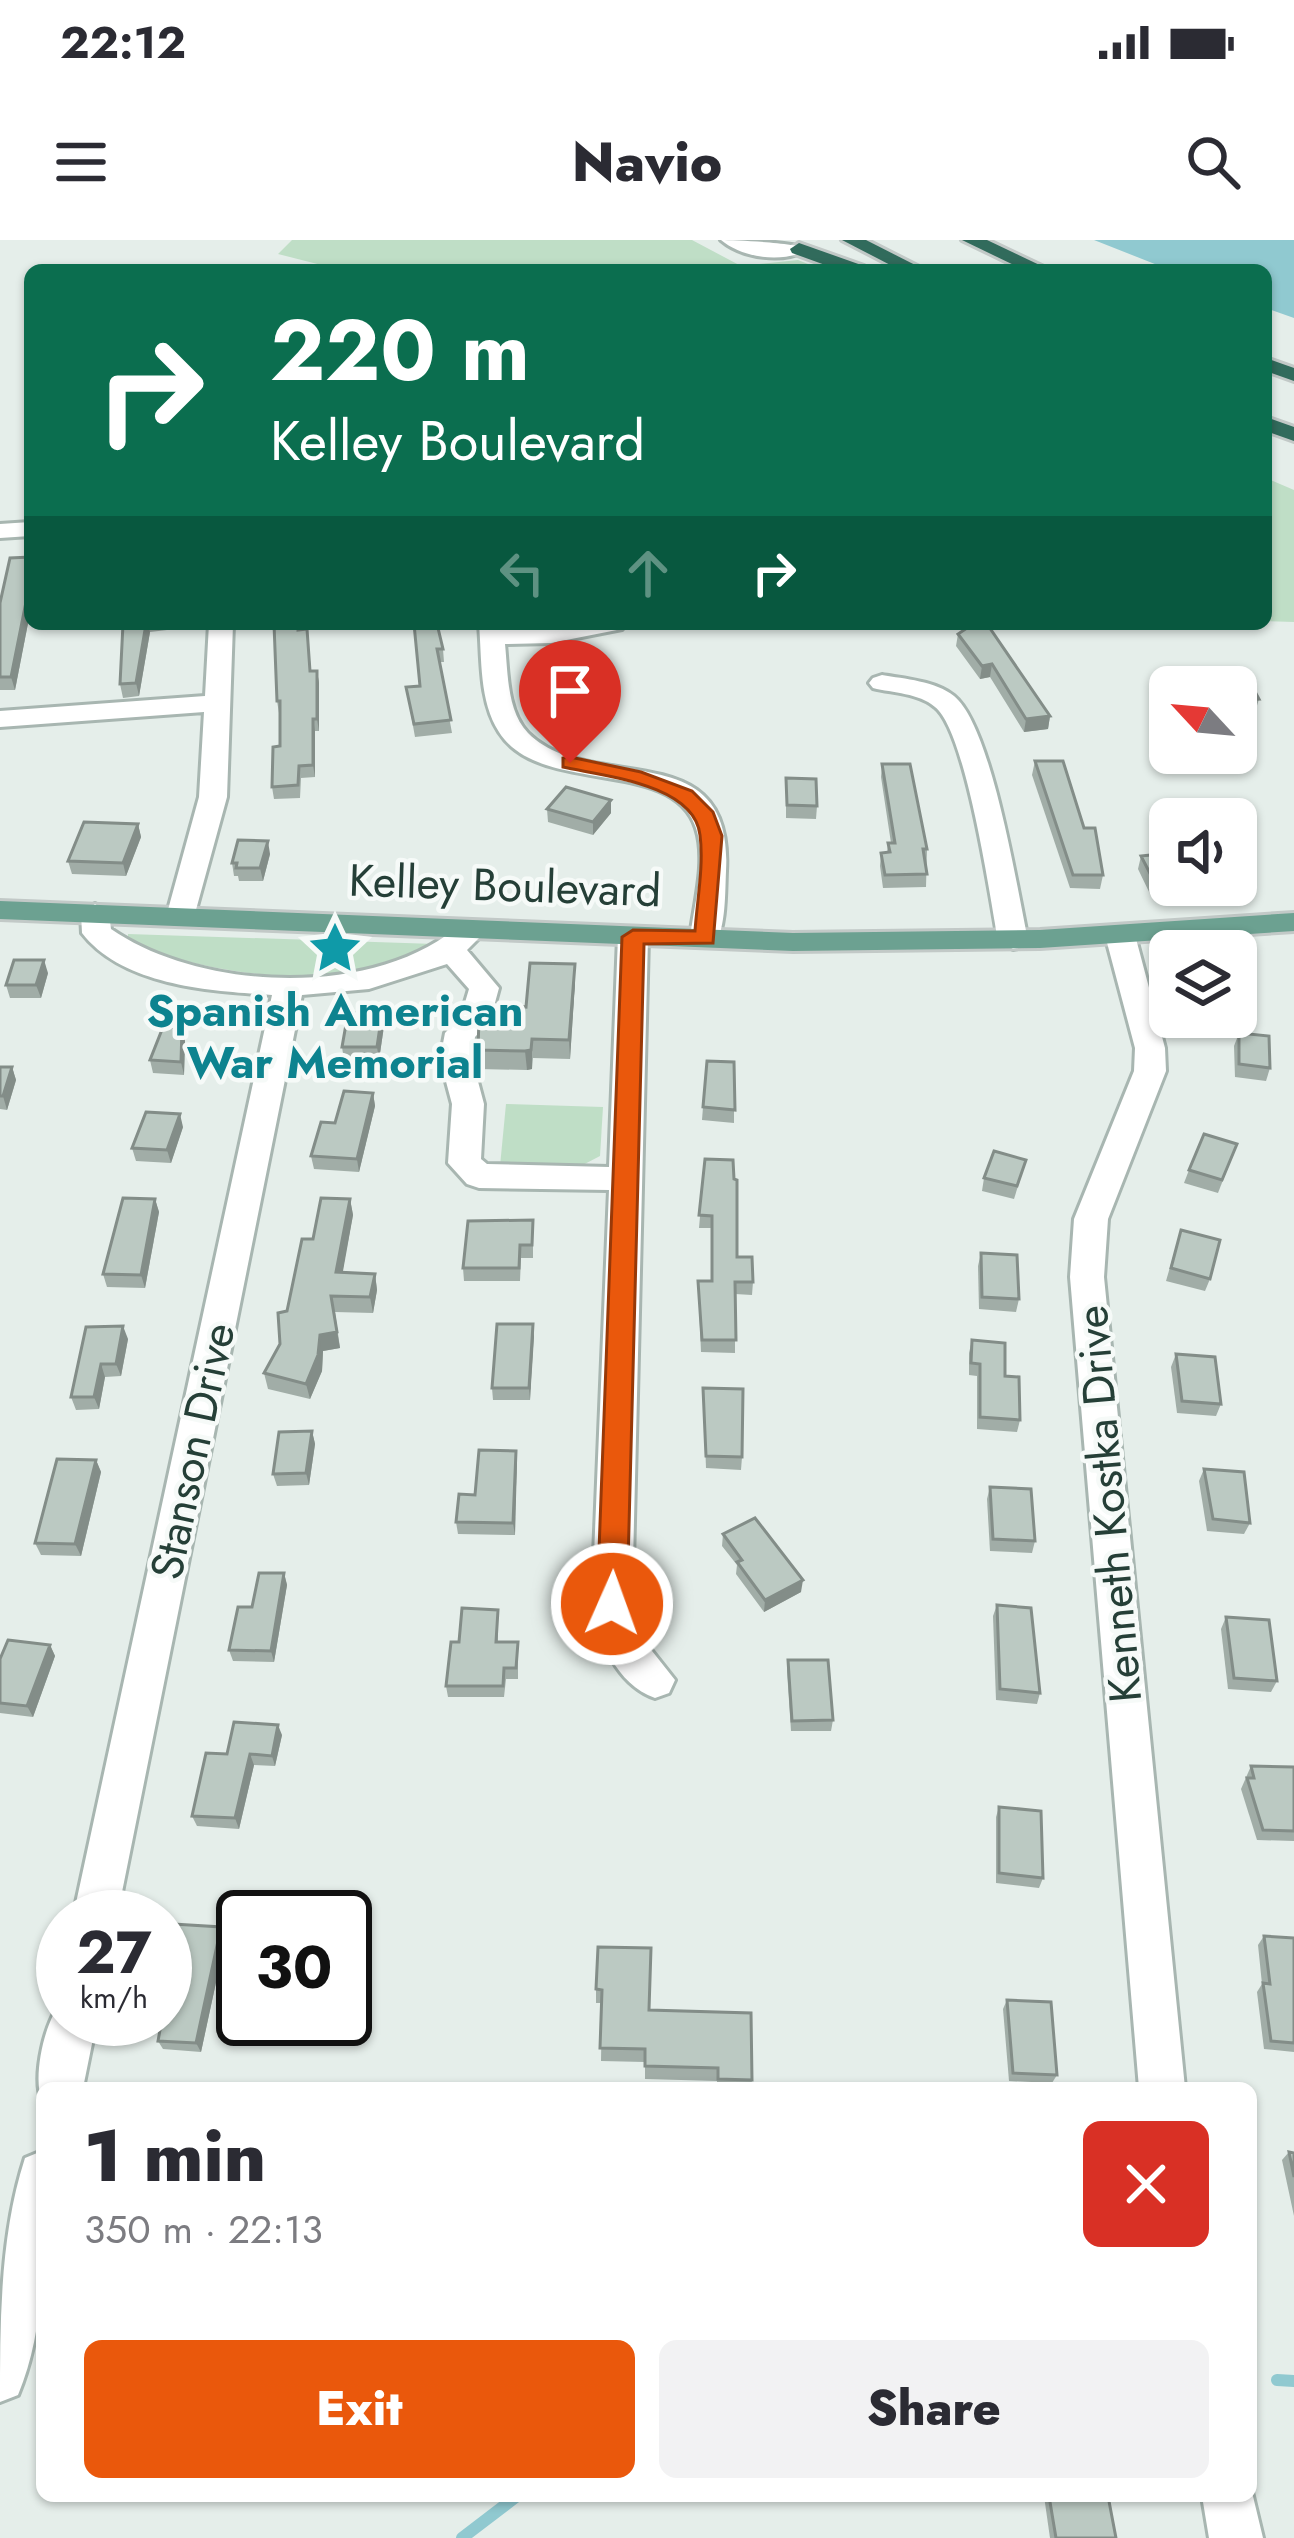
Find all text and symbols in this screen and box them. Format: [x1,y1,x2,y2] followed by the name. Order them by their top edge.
[60,10,186,75] text: 22:12
[572,123,722,201] text: Navio
[48,129,114,195] icon: menu
[1180,129,1246,195] icon: search
[270,290,530,412] text: 220 m
[72,312,228,468] icon: right
[270,402,645,480] text: Kelley Boulevard
[489,540,555,606] icon: left
[615,540,681,606] icon: ahead
[741,540,807,606] icon: right
[519,640,621,763] pin
[537,658,603,724] icon: arrive
[1149,666,1257,774] north arrow
[1149,666,1257,1038] map controls
[1149,798,1257,906] button: sound
[348,848,662,923] street label: Kelley Boulevard
[306,919,364,977] place icon: Spanish American War Memorial
[1149,930,1257,1038] button: layers
[146,978,524,1095] place label: Spanish American War Memorial
[1059,1303,1158,1705] street label: Kenneth Kostka Drive
[134,1317,251,1585] street label: Stanson Drive
[549,1541,675,1667] position arrow
[216,1890,372,2046] speed limit sign: 30
[76,1909,152,1996] text: 27
[80,1976,148,2019] text: km/h
[84,2104,266,2208] text: 1 min
[1083,2121,1209,2247] button: close
[84,2201,323,2258] text: 350 m · 22:13
[84,2340,635,2478] button: Exit
[659,2340,1209,2478] button: Share

